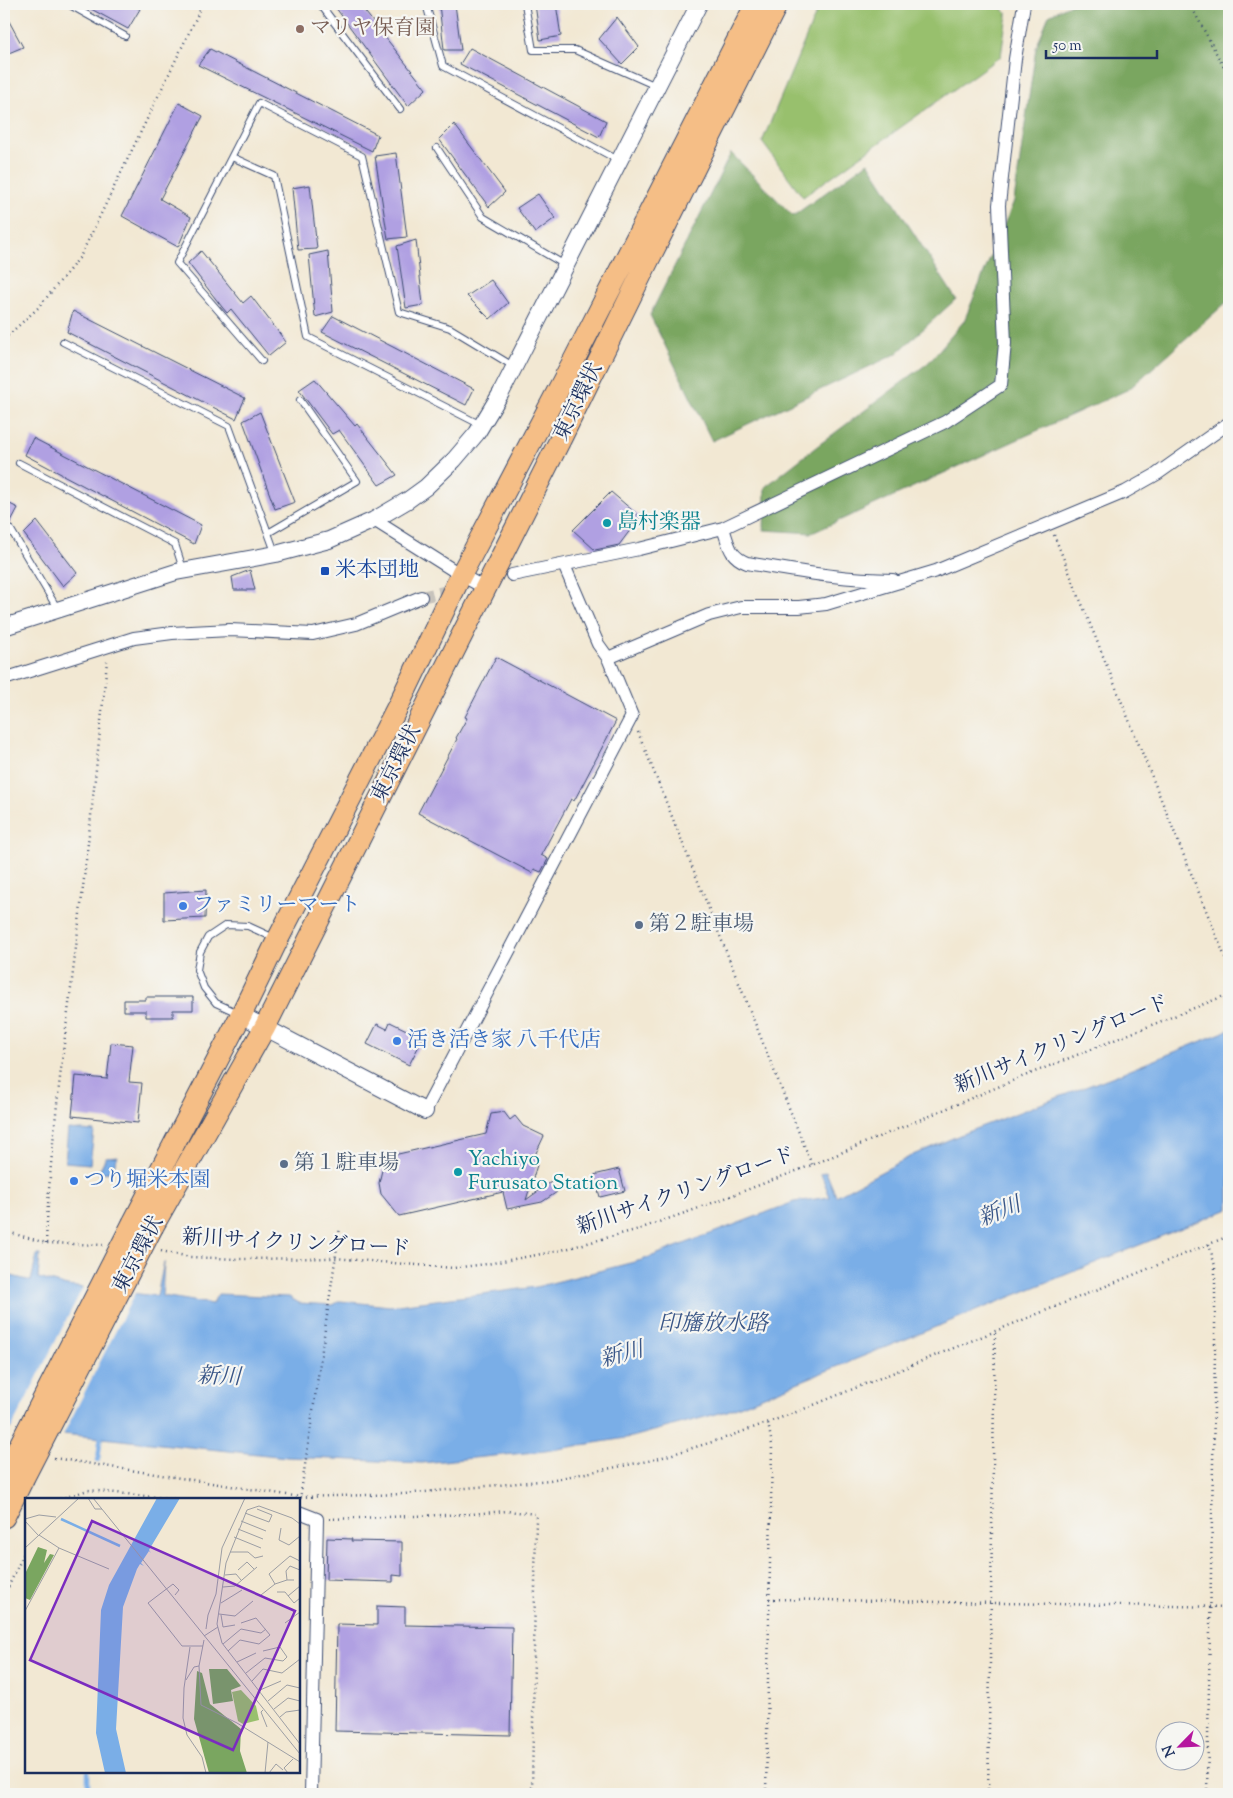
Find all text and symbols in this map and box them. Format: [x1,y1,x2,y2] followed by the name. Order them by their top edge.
[310,14,436,44] place label: マリヤ保育園
[294,23,306,35] marker: マリヤ保育園
[1046,28,1157,60] scale bar
[1052,36,1082,57] text: 50 m
[547,358,611,446] street label: 東京環状
[617,508,701,538] place label: 島村楽器
[601,517,613,529] marker: 島村楽器
[335,556,419,586] place label: 米本団地
[319,565,331,577] marker: 米本団地
[365,720,429,808] street label: 東京環状
[193,891,361,921] place label: ファミリーマート
[177,900,189,912] marker: ファミリーマート
[649,910,754,940] place label: 第２駐車場
[633,919,645,931] marker: 第２駐車場
[950,988,1174,1102] street label: 新川サイクリングロード
[407,1026,600,1056] place label: 活き活き家 八千代店
[391,1035,403,1047] marker: 活き活き家 八千代店
[573,1141,799,1243] street label: 新川サイクリングロード
[468,1145,618,1199] place label: Yachiyo Furusato Station
[294,1149,399,1179] place label: 第１駐車場
[278,1158,290,1170] marker: 第１駐車場
[84,1166,210,1196] place label: つり堀米本園
[452,1166,464,1178] marker: Yachiyo Furusato Station
[68,1175,80,1187] marker: つり堀米本園
[974,1189,1028,1236] water label: 新川
[106,1211,172,1299] street label: 東京環状
[181,1223,411,1265] street label: 新川サイクリングロード
[658,1309,770,1341] water label: 印旛放水路
[597,1334,649,1377] water label: 新川
[196,1361,244,1395] water label: 新川
[25,1498,300,1773] inset map
[1156,1720,1206,1770] north arrow
[1159,1741,1181,1760] text: N

